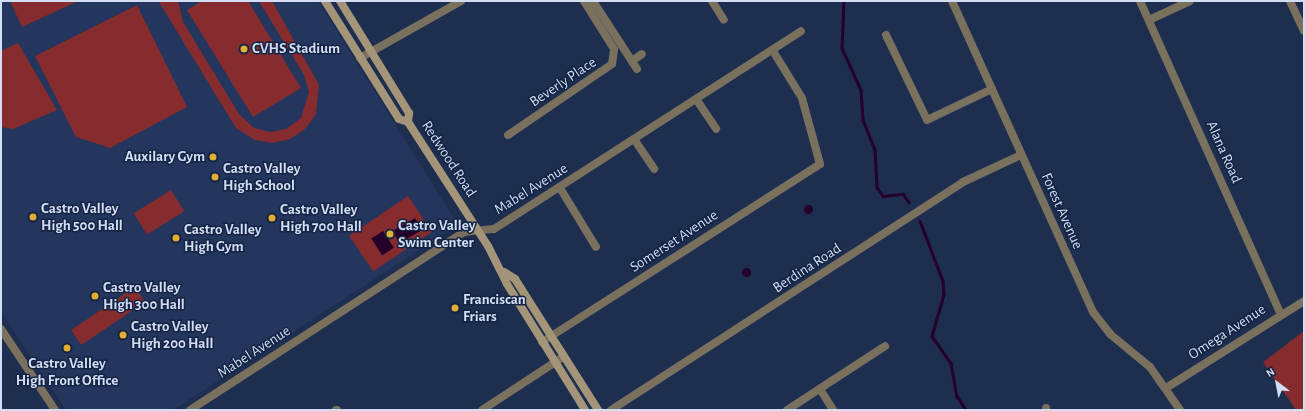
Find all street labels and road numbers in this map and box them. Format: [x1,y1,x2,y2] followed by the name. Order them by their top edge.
[526,53,600,111] street label: Beverly Place
[418,118,480,200] street label: Redwood Road
[1202,118,1246,186] street label: Alana Road
[491,159,571,219] street label: Mabel Avenue
[1037,170,1087,252] street label: Forest Avenue
[627,206,721,276] street label: Somerset Avenue
[769,239,845,297] street label: Berdina Road
[1185,300,1269,364] street label: Omega Avenue
[214,322,294,382] street label: Mabel Avenue

